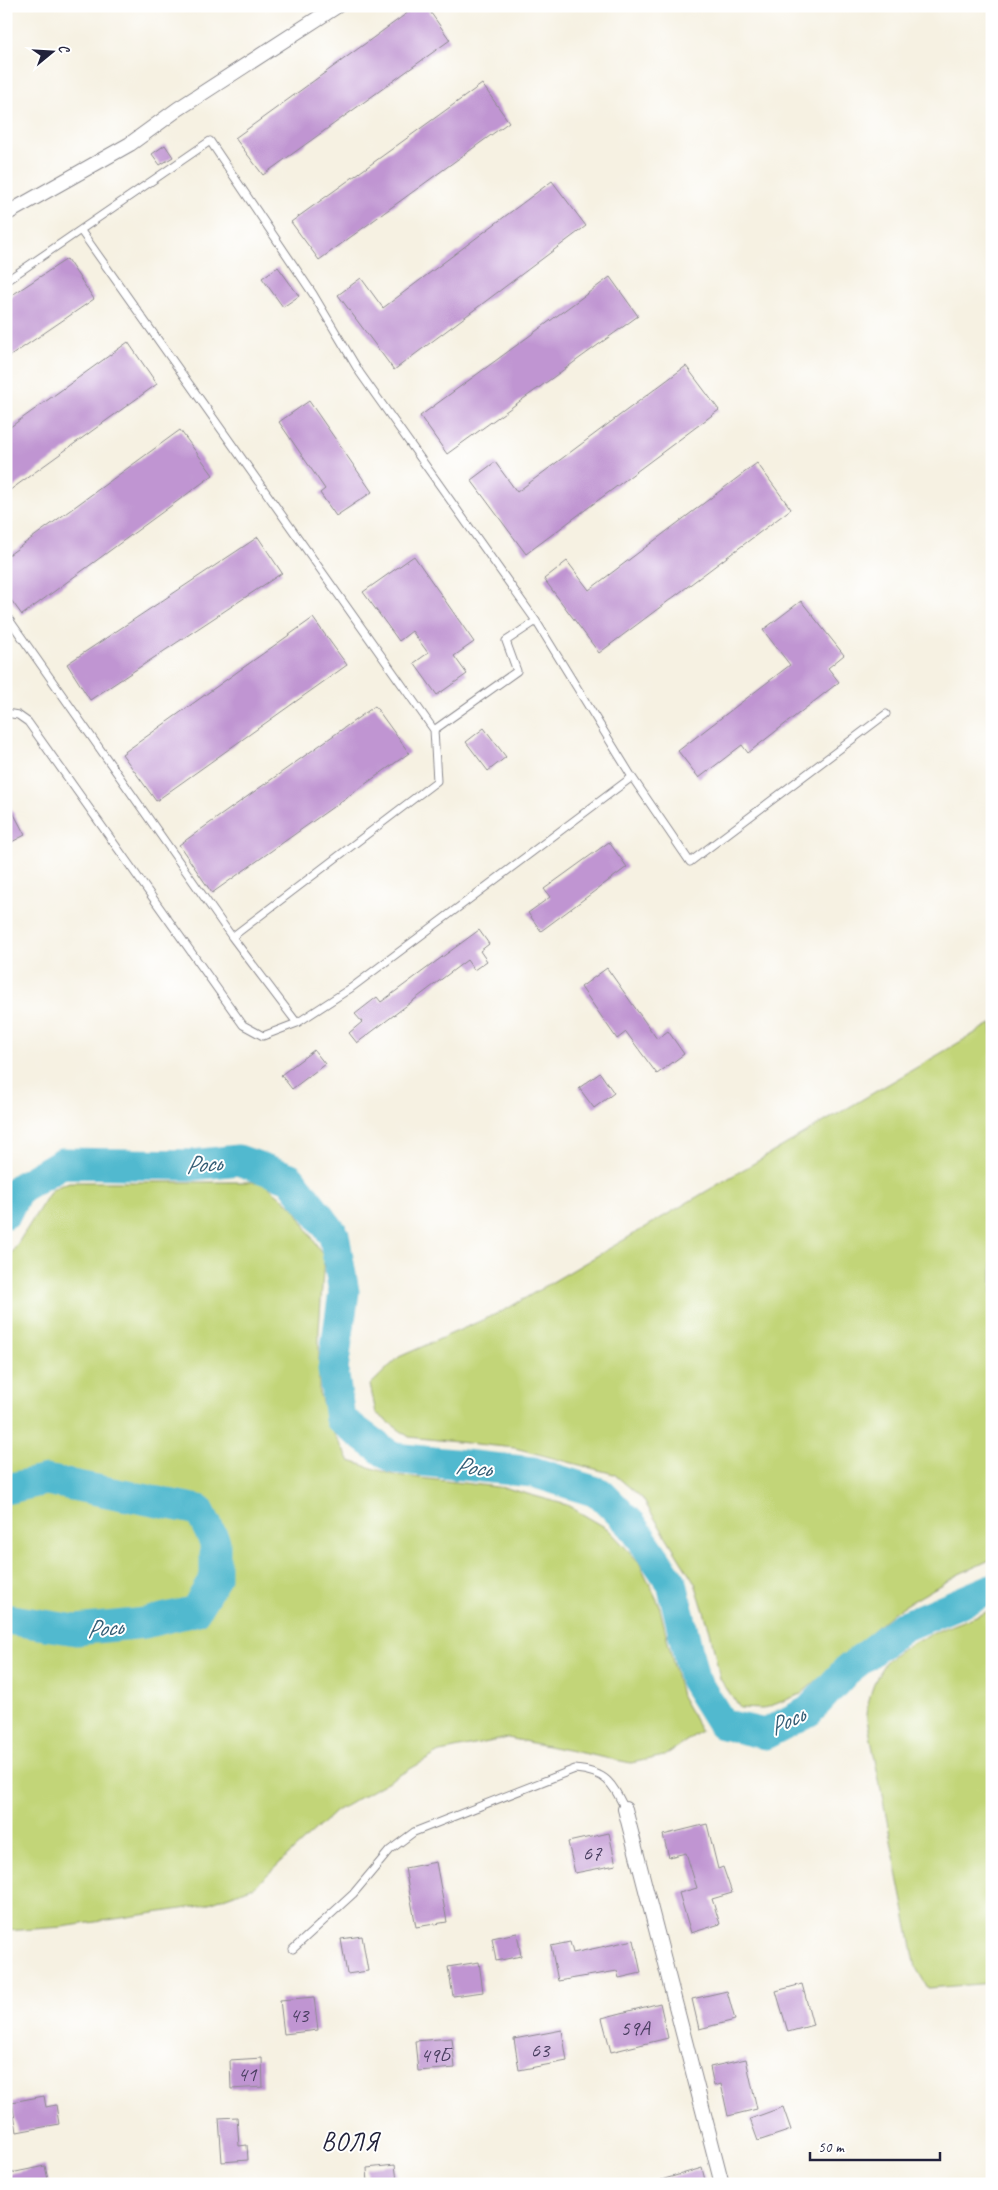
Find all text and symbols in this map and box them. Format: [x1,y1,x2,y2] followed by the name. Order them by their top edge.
[28,28,78,78] north arrow
[55,42,74,56] text: С
[184,1147,225,1181] water label: Рось
[454,1449,495,1485] water label: Рось
[85,1610,126,1645] water label: Рось
[764,1698,812,1743] water label: Рось
[583,1840,603,1866] house number: 67
[290,2002,310,2028] house number: 43
[620,2015,651,2041] house number: 59А
[531,2037,551,2063] house number: 63
[420,2042,453,2068] house number: 49Б
[238,2061,258,2087] house number: 41
[321,2126,382,2158] district label: ВОЛЯ
[810,2130,940,2162] scale bar
[818,2138,845,2157] text: 50 m

